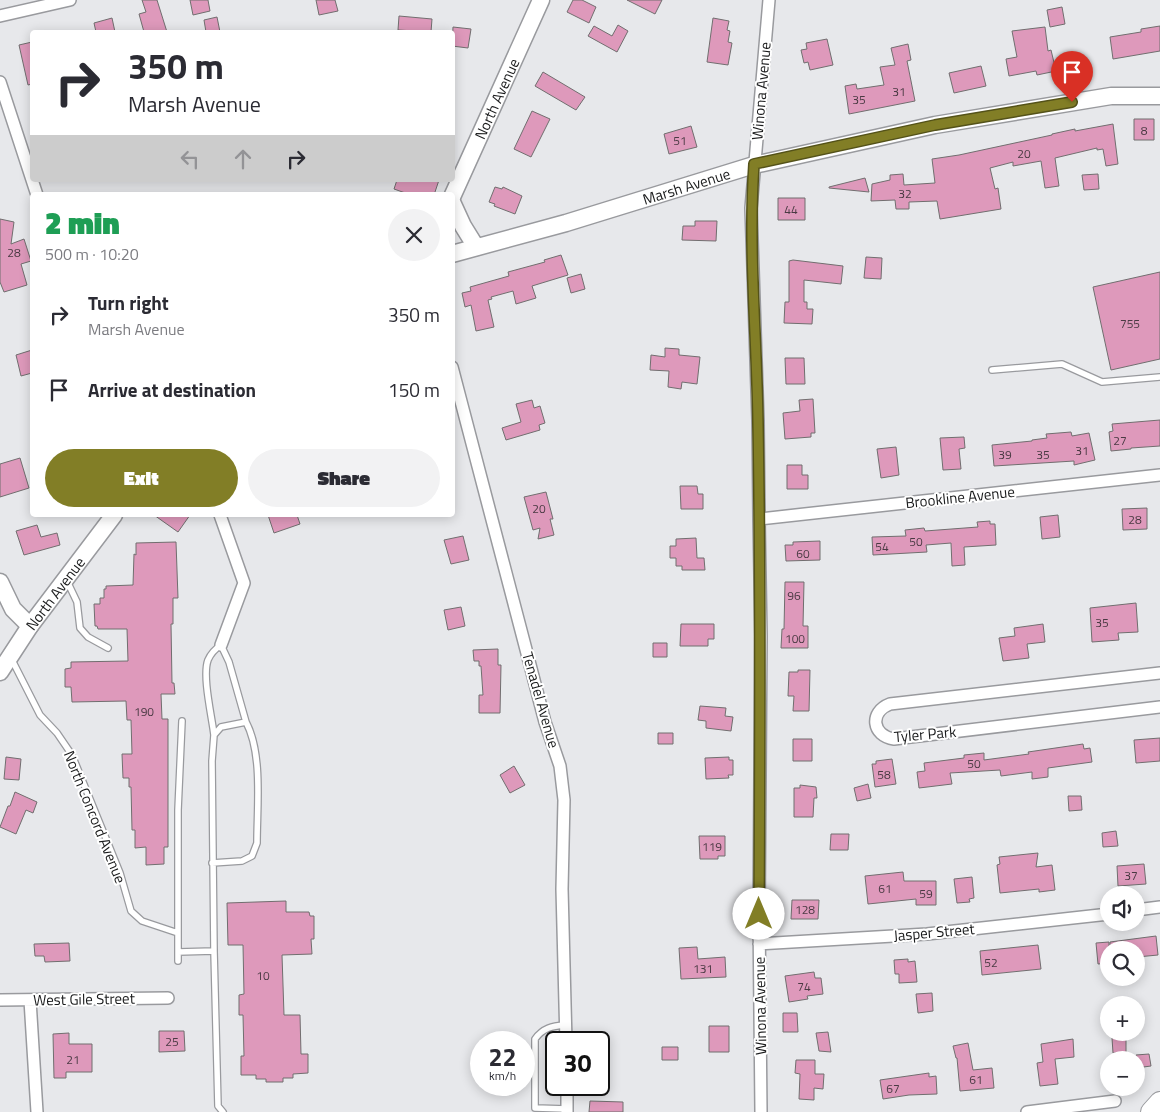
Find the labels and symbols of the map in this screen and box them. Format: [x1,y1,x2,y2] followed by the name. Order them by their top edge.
[745,41,777,141] street label: Winona Avenue
[1051,51,1093,102] pin
[468,54,525,143] street label: North Avenue
[892,82,906,101] house number: 31
[852,90,866,109] house number: 35
[1141,121,1148,140] house number: 8
[673,131,687,150] house number: 51
[1017,144,1031,163] house number: 20
[640,162,733,210] street label: Marsh Avenue
[898,184,912,203] house number: 32
[784,200,798,219] house number: 44
[7,243,21,262] house number: 28
[1120,314,1140,333] house number: 755
[1113,431,1127,450] house number: 27
[1075,441,1089,460] house number: 31
[998,445,1012,464] house number: 39
[1036,445,1050,464] house number: 35
[904,480,1016,514] street label: Brookline Avenue
[532,499,546,518] house number: 20
[1128,510,1142,529] house number: 28
[909,532,923,551] house number: 50
[875,537,889,556] house number: 54
[796,544,810,563] house number: 60
[19,552,90,635] street label: North Avenue
[787,586,801,605] house number: 96
[1095,613,1109,632] house number: 35
[785,629,805,648] house number: 100
[516,649,566,751] street label: Tenadel Avenue
[134,702,154,721] house number: 190
[893,720,957,748] street label: Tyler Park
[58,747,132,887] street label: North Concord Avenue
[967,754,981,773] house number: 50
[877,765,891,784] house number: 58
[702,837,722,856] house number: 119
[1124,866,1138,885] house number: 37
[878,879,892,898] house number: 61
[919,884,933,903] house number: 59
[732,887,784,939] position arrow
[795,900,815,919] house number: 128
[892,917,976,947] street label: Jasper Street
[984,953,998,972] house number: 52
[748,957,772,1055] street label: Winona Avenue
[693,959,713,978] house number: 131
[256,966,270,985] house number: 10
[797,977,811,996] house number: 74
[33,987,136,1011] street label: West Gile Street
[545,1031,610,1096] speed limit sign: 30
[165,1032,179,1051] house number: 25
[66,1050,80,1069] house number: 21
[969,1070,983,1089] house number: 61
[886,1079,900,1098] house number: 67

